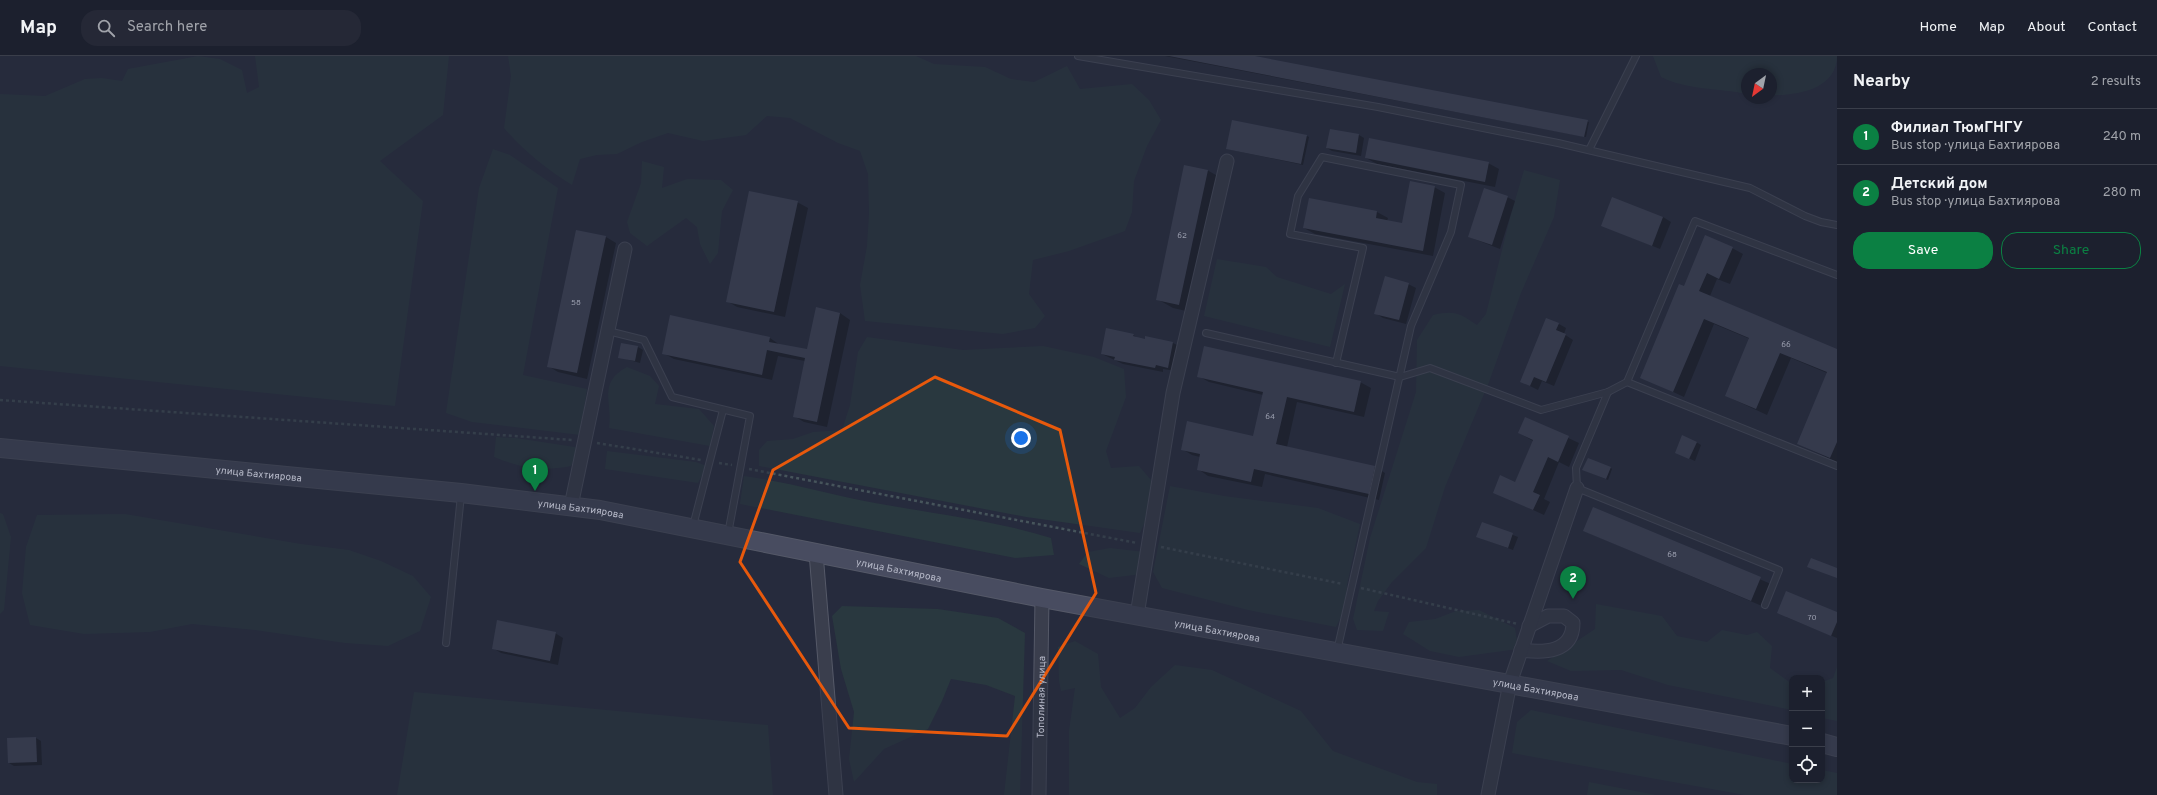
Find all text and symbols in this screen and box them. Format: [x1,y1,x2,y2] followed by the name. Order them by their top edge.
[81,10,361,46] search box
[20,16,57,40] text: Map
[95,17,117,39] icon: search
[127,18,207,37] text: Search here
[1920,19,1957,36] text: Home
[1979,19,2005,36] text: Map
[2027,19,2066,36] text: About
[2088,19,2137,36] text: Contact
[1741,68,1777,104] north arrow
[1853,71,1910,93] text: Nearby
[2091,74,2141,90] text: 2 results
[1891,119,2023,138] text: Филиал ТюмГНГУ
[1863,129,1869,145] text: 1
[2103,129,2141,145] text: 240 m
[1891,138,2060,154] text: Bus stop · улица Бахтиярова
[1891,175,1988,194] text: Детский дом
[1862,185,1870,201] text: 2
[2103,185,2141,201] text: 280 m
[1891,194,2060,210] text: Bus stop · улица Бахтиярова
[1177,231,1187,241] house number: 62
[1853,232,1993,269] button: Save
[2001,232,2141,269] button: Share
[571,298,581,308] house number: 58
[1781,340,1791,350] house number: 66
[1265,412,1275,422] house number: 64
[1011,428,1031,448] your location
[522,458,548,491] pin: 1
[215,464,302,485] street label: улица Бахтиярова
[537,497,625,523] street label: улица Бахтиярова
[1667,550,1677,560] house number: 68
[855,556,942,586] street label: улица Бахтиярова
[1560,566,1586,599] pin: 2
[1807,613,1817,623] house number: 70
[1173,617,1261,646] street label: улица Бахтиярова
[1035,656,1049,738] street label: Тополиная улица
[1789,675,1825,783] map controls
[1789,675,1825,711] button: +
[1492,676,1579,705] street label: улица Бахтиярова
[1789,711,1825,747] button: −
[1789,747,1825,783] button: locate

